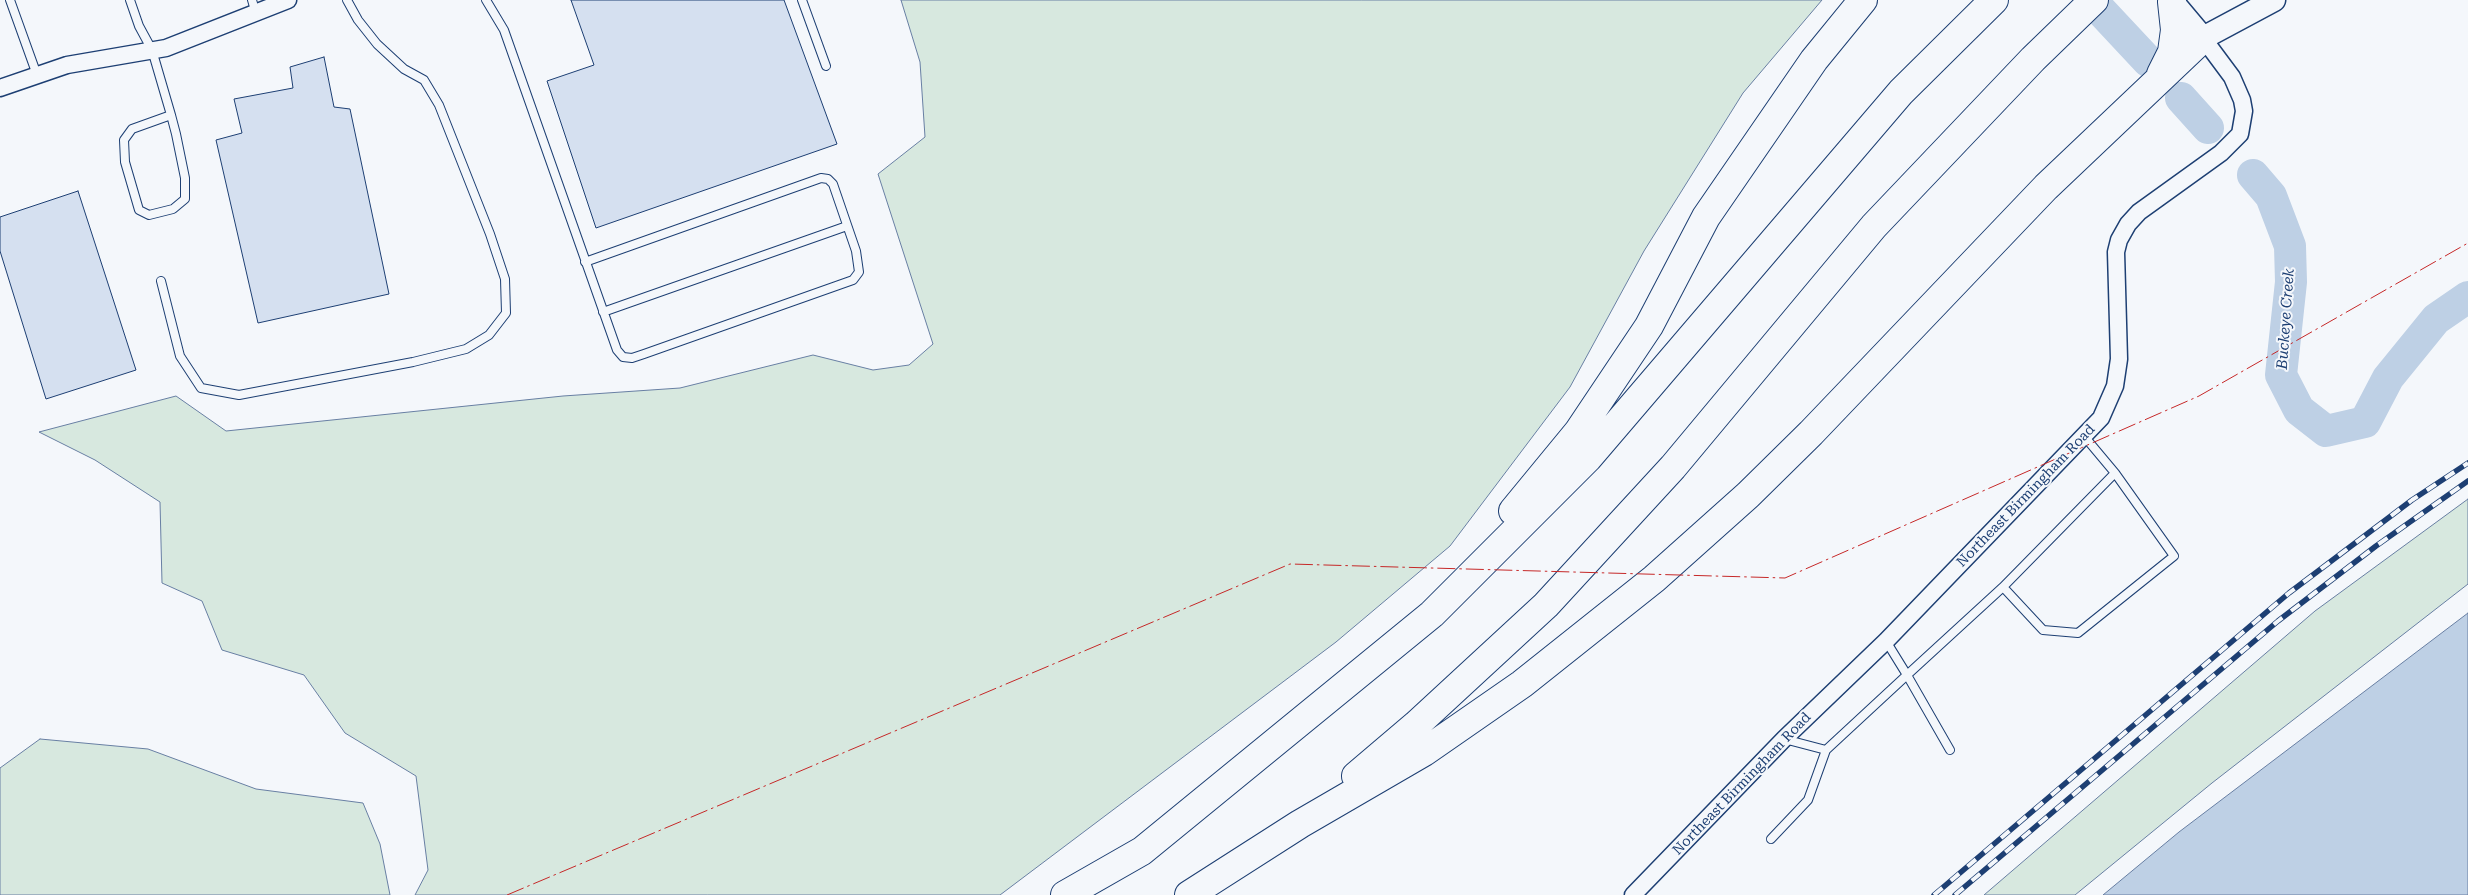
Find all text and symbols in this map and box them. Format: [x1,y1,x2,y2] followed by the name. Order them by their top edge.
[2273,268,2299,370] water label: Buckeye Creek
[1953,421,2099,571] street label: Northeast Birmingham Road
[1669,709,1815,859] street label: Northeast Birmingham Road

